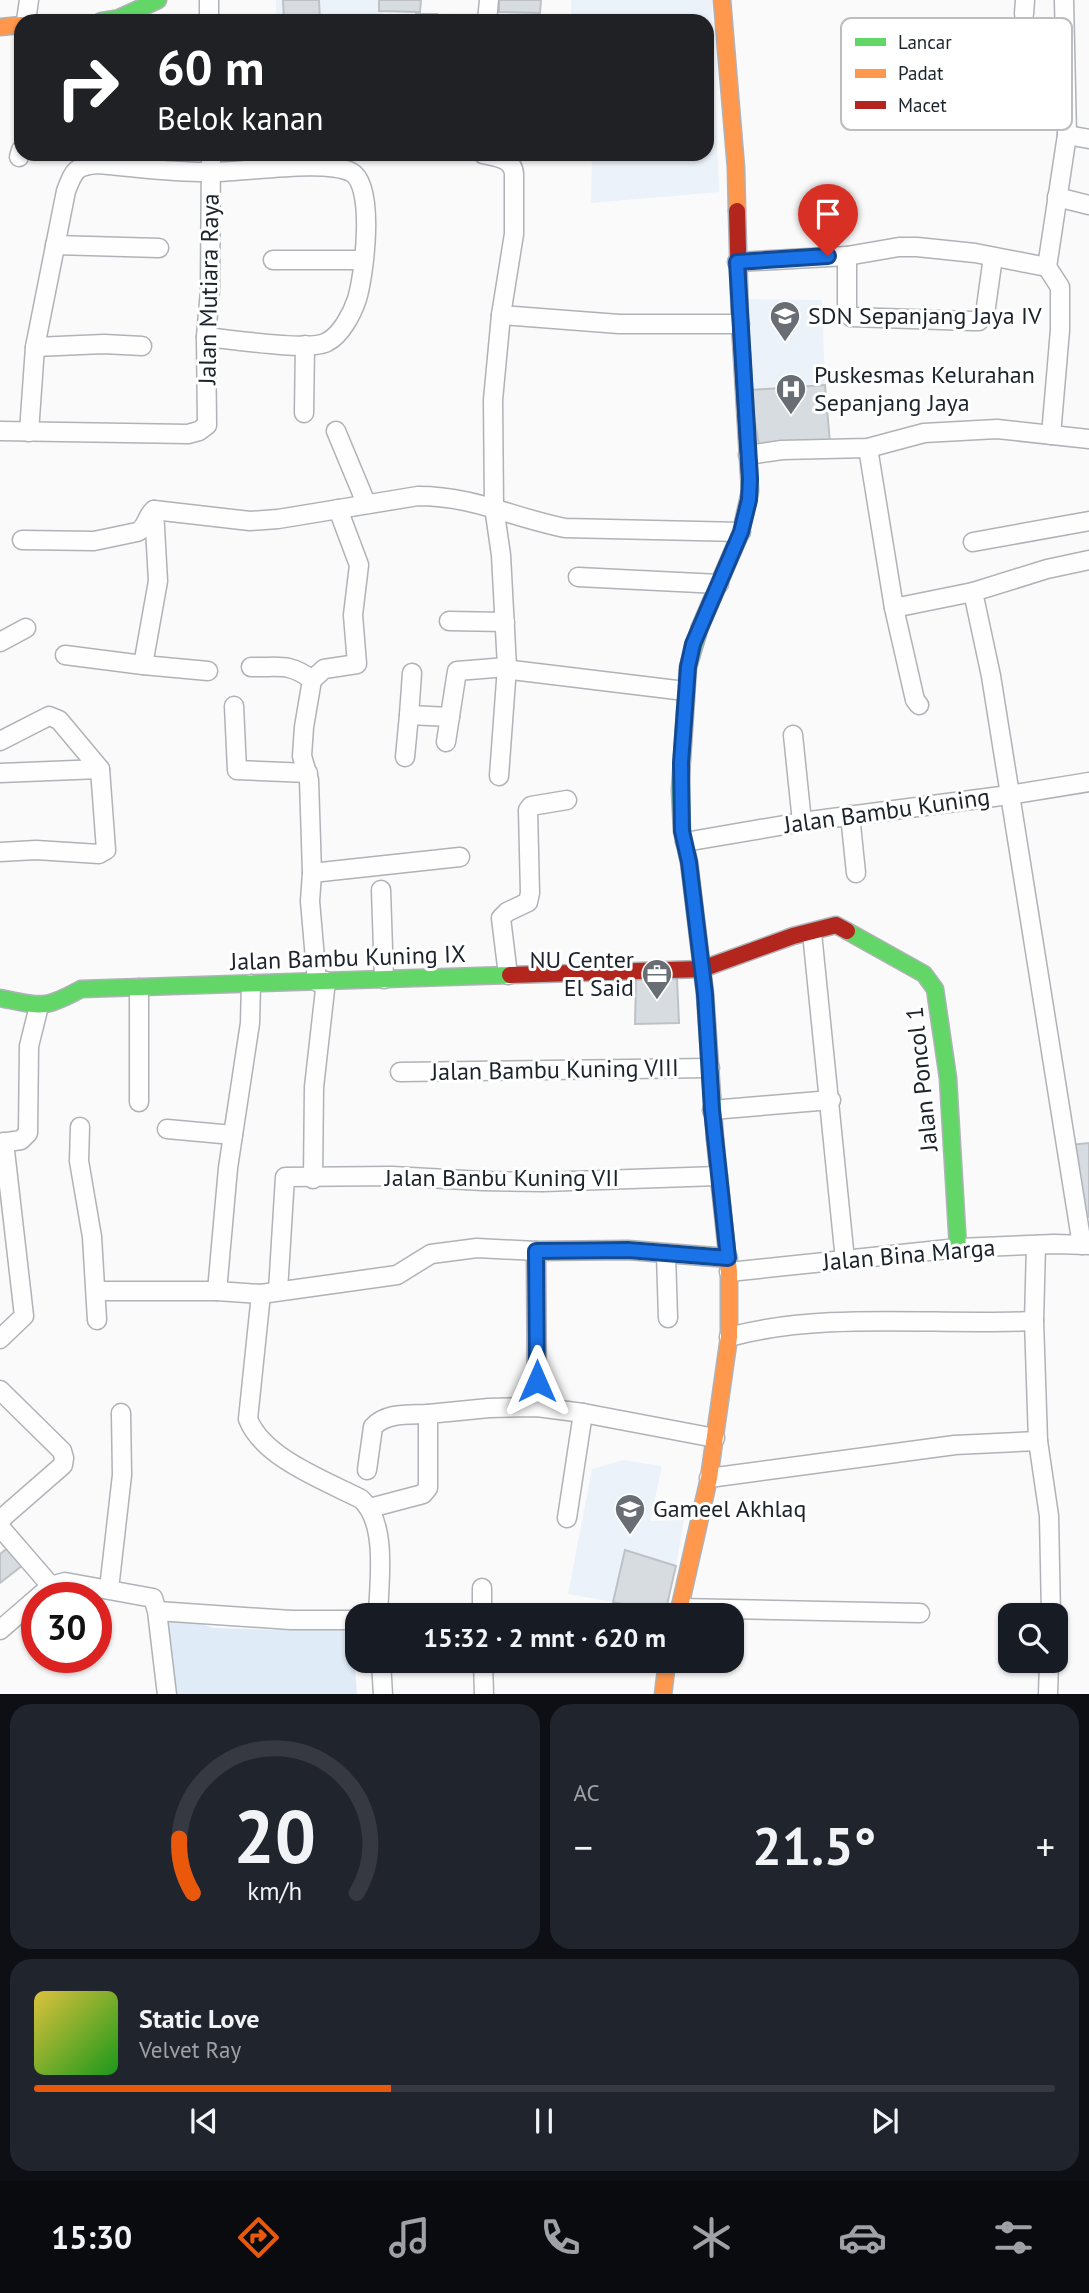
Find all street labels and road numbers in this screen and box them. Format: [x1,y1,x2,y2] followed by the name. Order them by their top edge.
[191,193,226,386] street label: Jalan Mutiara Raya
[781,781,992,840] street label: Jalan Bambu Kuning
[229,938,466,977] street label: Jalan Bambu Kuning IX
[898,1005,945,1154] street label: Jalan Poncol 1
[430,1052,679,1087] street label: Jalan Bambu Kuning VIII
[384,1162,619,1193] street label: Jalan Banbu Kuning VII
[820,1232,997,1278] street label: Jalan Bina Marga

